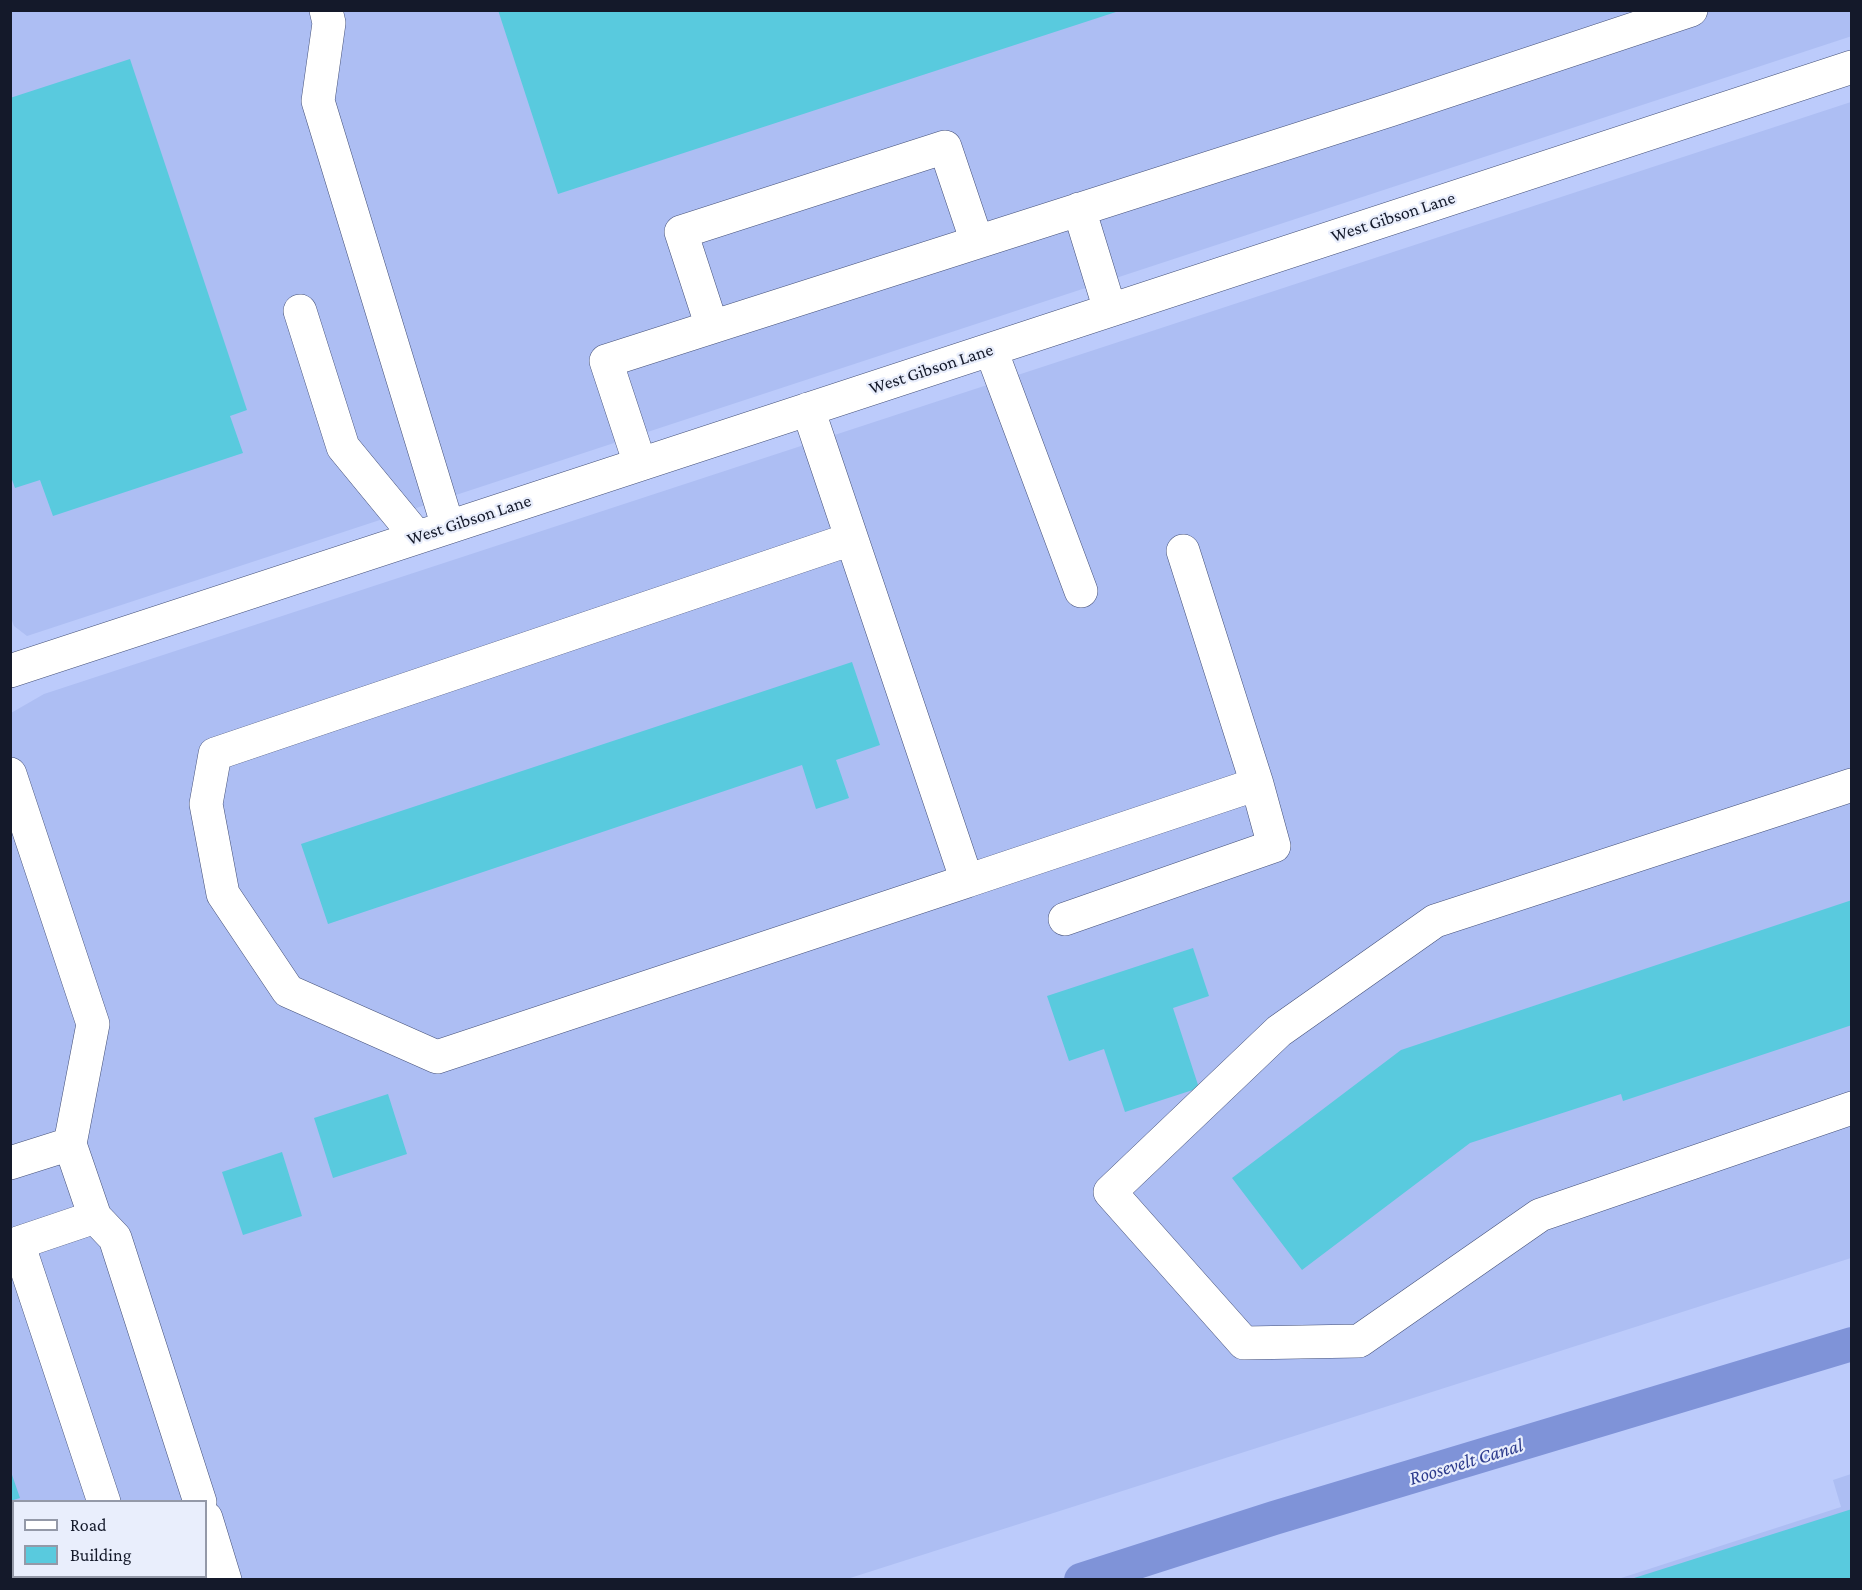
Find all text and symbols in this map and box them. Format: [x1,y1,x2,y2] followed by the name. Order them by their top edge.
[1328,187,1458,247] street label: West Gibson Lane
[866,339,996,399] street label: West Gibson Lane
[404,490,534,550] street label: West Gibson Lane
[1406,1433,1526,1491] water label: Roosevelt Canal
[12,1500,207,1578] legend
[70,1515,107,1535] text: Road
[70,1545,131,1565] text: Building

